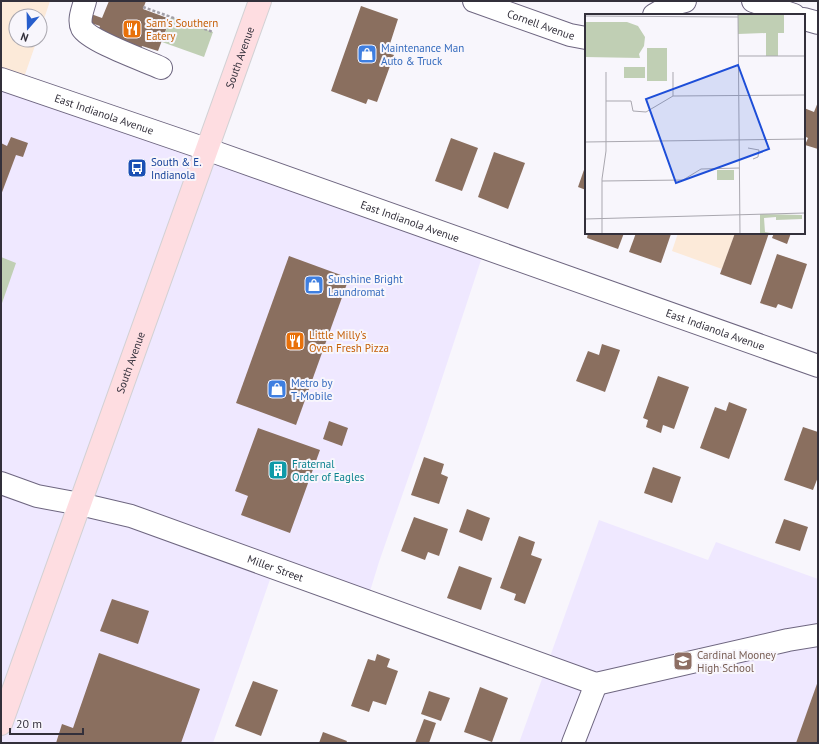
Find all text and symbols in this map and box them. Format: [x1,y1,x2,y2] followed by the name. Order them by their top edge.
[505,6,576,43] street label: Cornell Avenue
[8,8,48,48] north arrow
[585,14,805,234] inset map
[146,16,218,43] place label: Sam's Southern Eatery
[121,18,143,40] restaurant icon: Sam's Southern Eatery
[222,24,257,90] street label: South Avenue
[19,30,30,45] text: N
[381,41,464,68] place label: Maintenance Man Auto & Truck
[356,43,378,65] shop icon: Maintenance Man Auto & Truck
[53,91,156,138] street label: East Indianola Avenue
[151,155,202,182] place label: South & E. Indianola
[126,157,148,179] bus stop icon: South & E. Indianola
[359,197,462,245] street label: East Indianola Avenue
[328,272,403,299] place label: Sunshine Bright Laundromat
[303,274,325,296] shop icon: Sunshine Bright Laundromat
[664,306,767,354] street label: East Indianola Avenue
[309,328,389,355] place label: Little Milly's Oven Fresh Pizza
[113,329,148,395] street label: South Avenue
[284,330,306,352] restaurant icon: Little Milly's Oven Fresh Pizza
[291,376,333,403] place label: Metro by T-Mobile
[266,378,288,400] shop icon: Metro by T-Mobile
[292,457,365,484] place label: Fraternal Order of Eagles
[267,459,289,481] building icon: Fraternal Order of Eagles
[246,552,306,585] street label: Miller Street
[697,648,777,675] place label: Cardinal Mooney High School
[672,650,694,672] school or university icon: Cardinal Mooney High School
[10,710,83,736] scale bar
[16,716,42,731] text: 20 m

